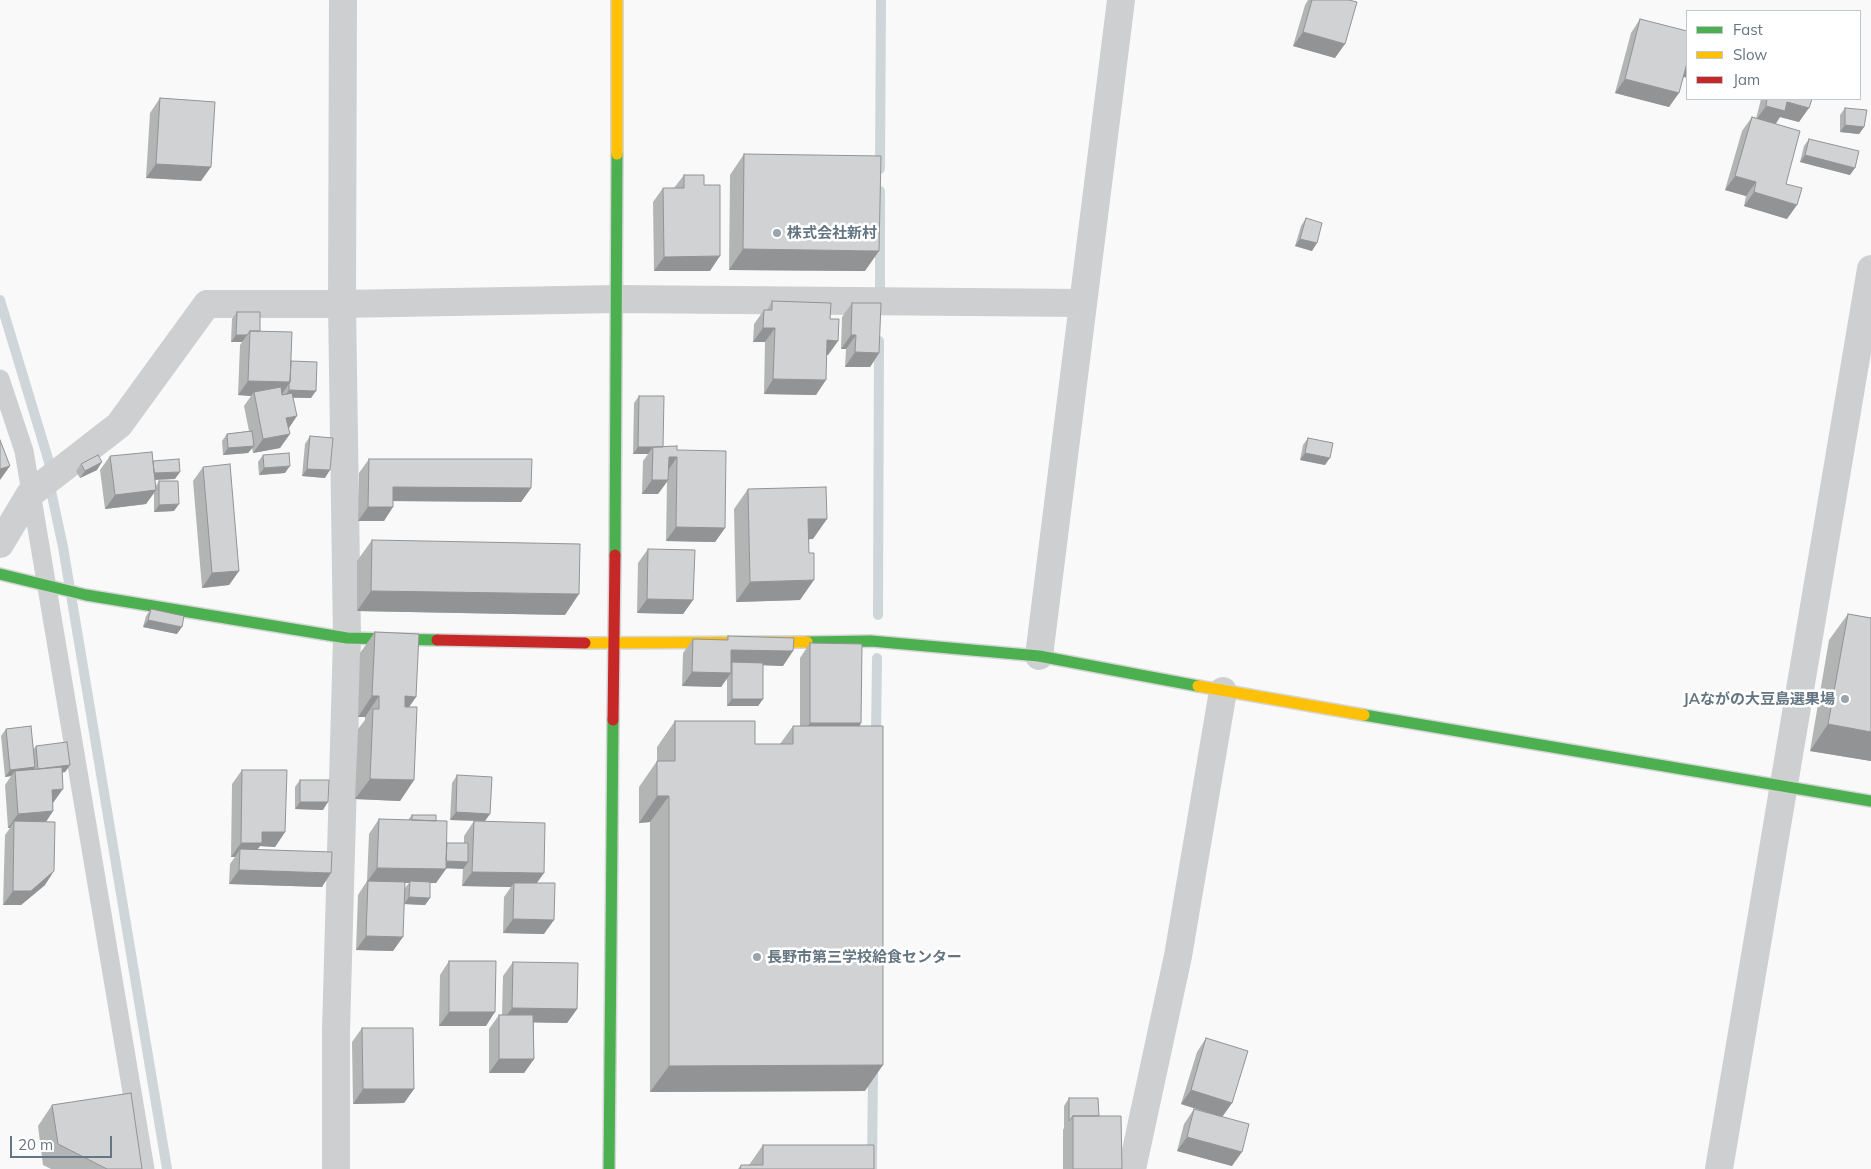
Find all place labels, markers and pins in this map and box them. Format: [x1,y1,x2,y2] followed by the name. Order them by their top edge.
[787,224,877,242] place label: 株式会社新村
[771,227,783,239] marker: 株式会社新村
[1683,690,1835,708] place label: JAながの大豆島選果場
[1839,693,1851,705] marker: JAながの大豆島選果場
[767,948,962,966] place label: 長野市第三学校給食センター
[751,951,763,963] marker: 長野市第三学校給食センター

